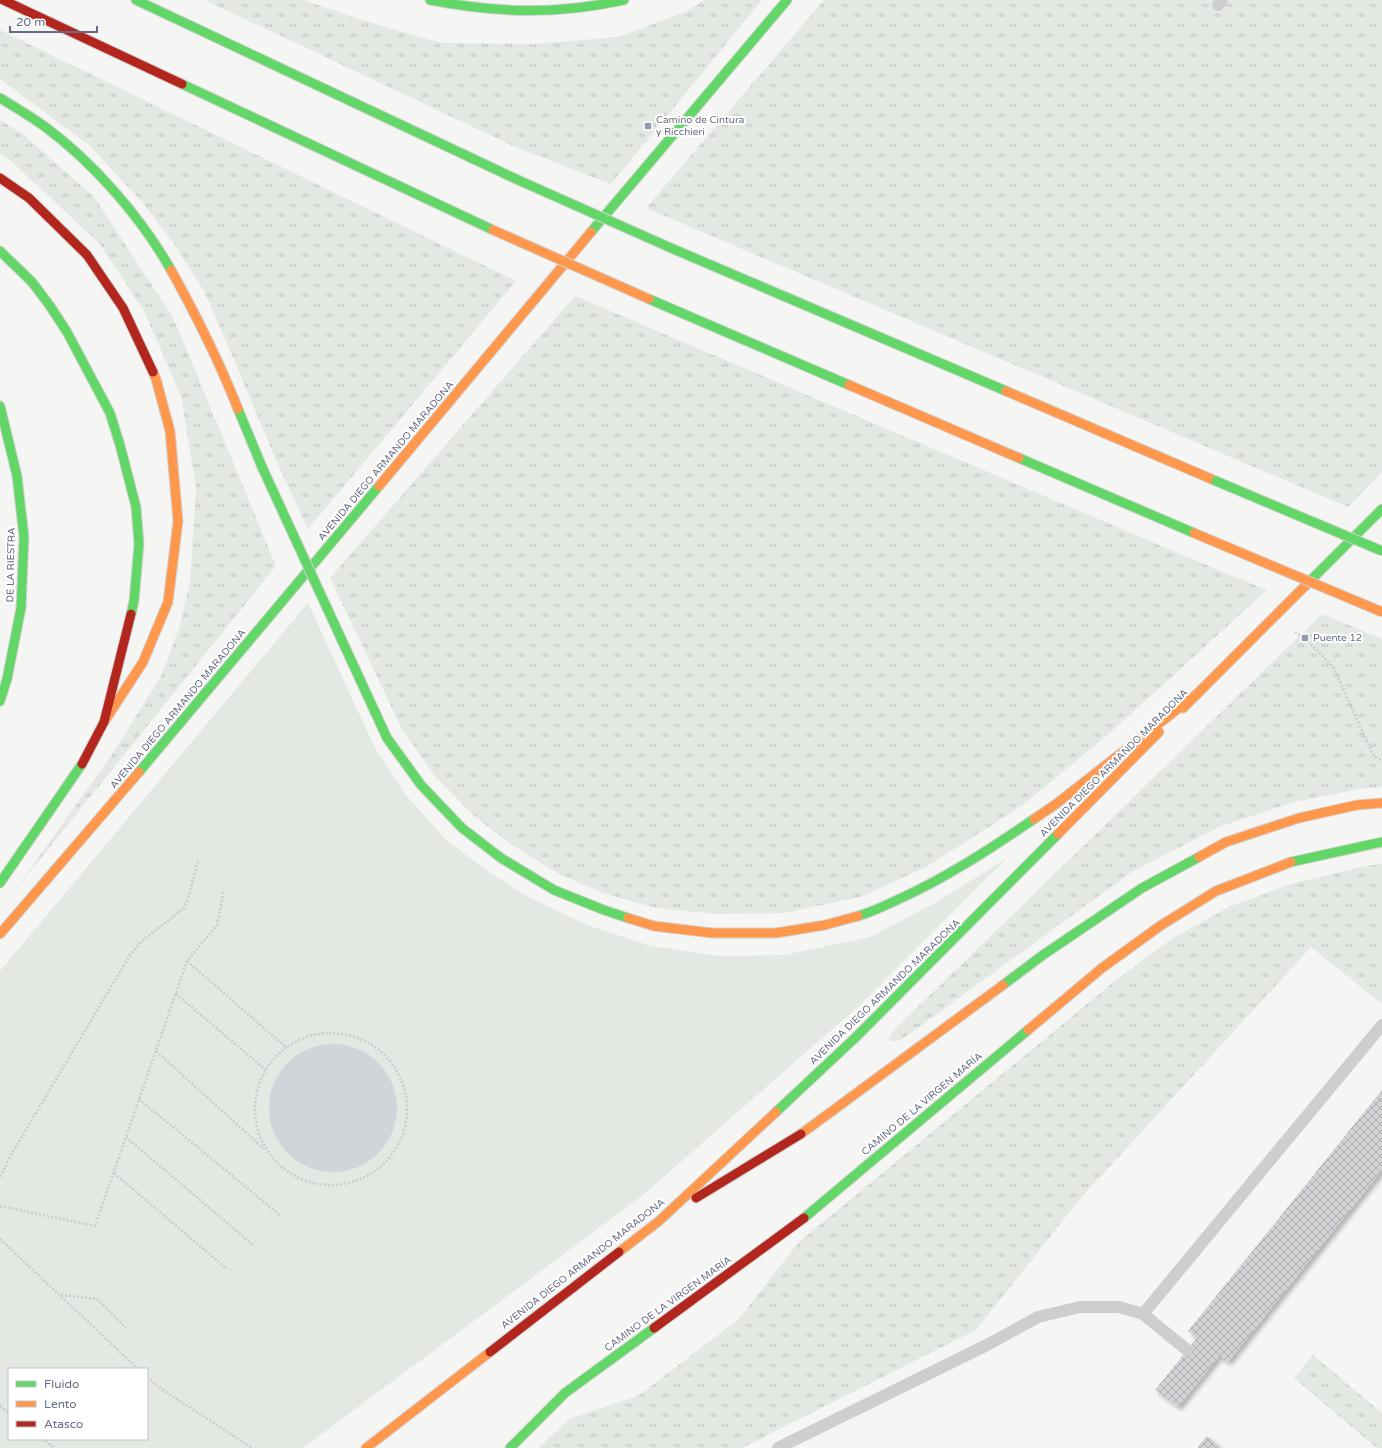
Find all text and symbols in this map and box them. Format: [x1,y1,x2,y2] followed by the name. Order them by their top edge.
[10,8,97,34] scale bar
[16,15,45,29] text: 20 m
[656,114,744,138] place label: Camino de Cintura y Ricchieri
[643,121,653,131] marker: Camino de Cintura y Ricchieri
[316,379,456,543] street label: AVENIDA DIEGO ARMANDO MARADONA
[4,527,18,603] street label: DE LA RIESTRA
[108,627,248,791] street label: AVENIDA DIEGO ARMANDO MARADONA
[1313,632,1362,644] place label: Puente 12
[1300,633,1310,643] marker: Puente 12
[1037,686,1191,840] street label: AVENIDA DIEGO ARMANDO MARADONA
[807,917,963,1067] street label: AVENIDA DIEGO ARMANDO MARADONA
[859,1050,985,1158] street label: CAMINO DE LA VIRGEN MARÍA
[499,1196,667,1332] street label: AVENIDA DIEGO ARMANDO MARADONA
[602,1254,734,1354] street label: CAMINO DE LA VIRGEN MARÍA
[8,1368,148,1440] legend
[44,1377,79,1391] text: Fluido
[44,1397,77,1411] text: Lento
[44,1417,83,1431] text: Atasco

